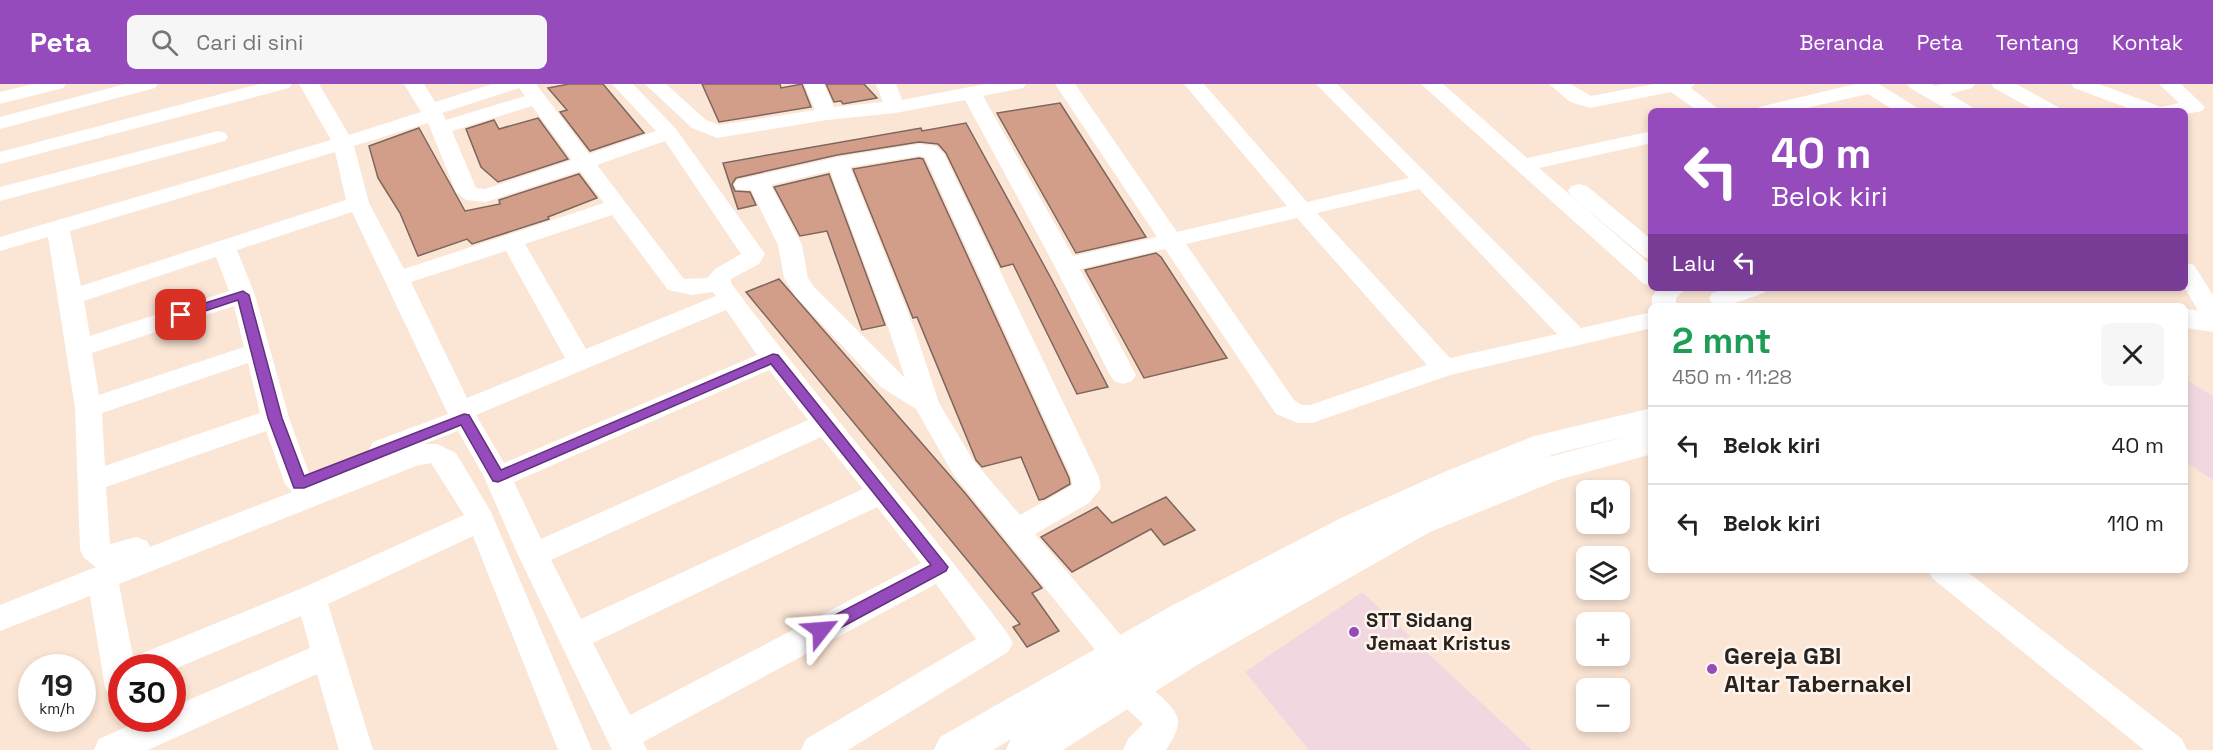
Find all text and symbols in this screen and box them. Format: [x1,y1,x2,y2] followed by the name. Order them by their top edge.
[127,15,547,69] search box
[30,24,91,60] text: Peta
[148,26,181,59] icon: search
[196,28,303,56] text: Cari di sini
[1799,29,1884,56] text: Beranda
[1917,29,1963,56] text: Peta
[1996,29,2079,56] text: Tentang
[2112,29,2183,56] text: Kontak
[1771,127,1871,180] text: 40 m
[1672,132,1750,210] icon: left
[1771,179,1888,214] text: Belok kiri
[1728,246,1761,279] icon: left
[1672,249,1716,277] text: Lalu
[155,289,206,340] pin
[164,298,197,331] icon: arrive
[1672,318,1771,364] text: 2 mnt
[2101,323,2164,386] button: close
[1672,364,1792,390] text: 450 m · 11:28
[1672,429,1705,462] icon: left
[1723,431,1820,459] text: Belok kiri
[2112,431,2164,459] text: 40 m
[1576,480,1630,732] map controls
[1576,480,1630,534] button: sound
[1672,507,1705,540] icon: left
[1723,509,1820,537] text: Belok kiri
[2107,509,2164,537] text: 110 m
[1576,546,1630,600] button: layers
[789,598,853,662] position arrow
[1366,607,1511,656] place label: STT Sidang Jemaat Kristus
[1576,612,1630,666] button: +
[1347,625,1361,639] marker: STT Sidang Jemaat Kristus
[1724,640,1912,699] place label: Gereja GBI Altar Tabernakel
[108,654,186,732] speed limit sign: 30
[1705,662,1719,676] marker: Gereja GBI Altar Tabernakel
[41,666,73,705] text: 19
[1576,678,1630,732] button: −
[39,699,75,718] text: km/h

